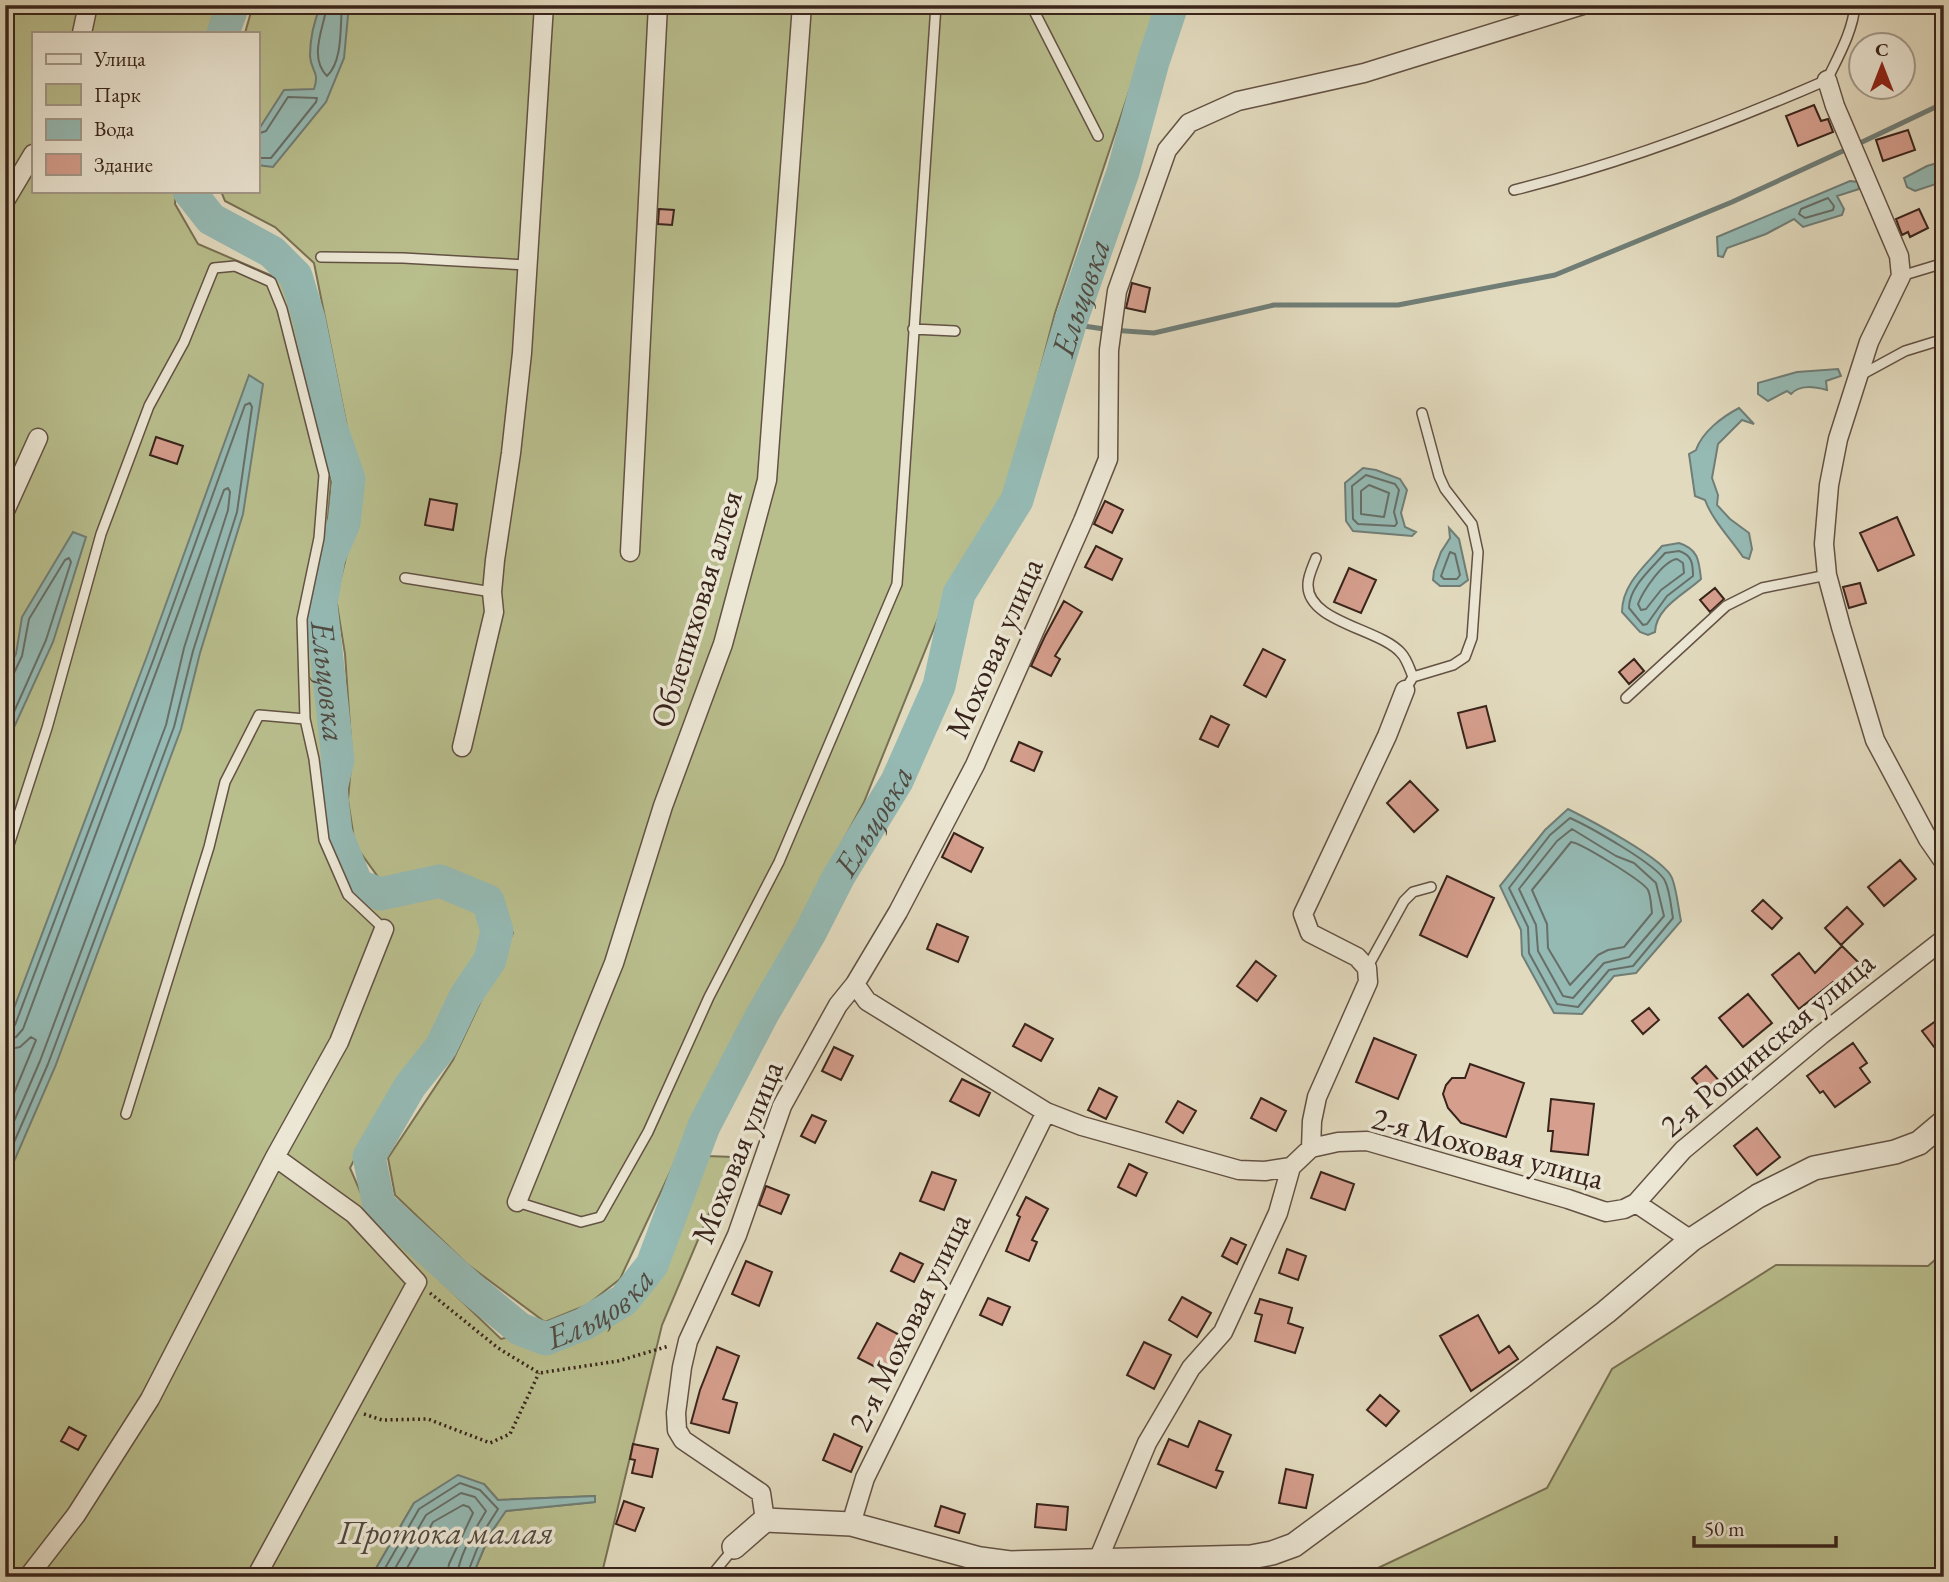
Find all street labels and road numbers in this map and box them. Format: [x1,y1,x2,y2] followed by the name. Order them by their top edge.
[640,485,752,733] street label: Облепиховая аллея
[935,551,1053,745] street label: Моховая улица
[1651,942,1883,1146] street label: 2-я Рощинская улица
[681,1054,793,1250] street label: Моховая улица
[1367,1097,1609,1199] street label: 2-я Моховая улица
[838,1205,980,1438] street label: 2-я Моховая улица

